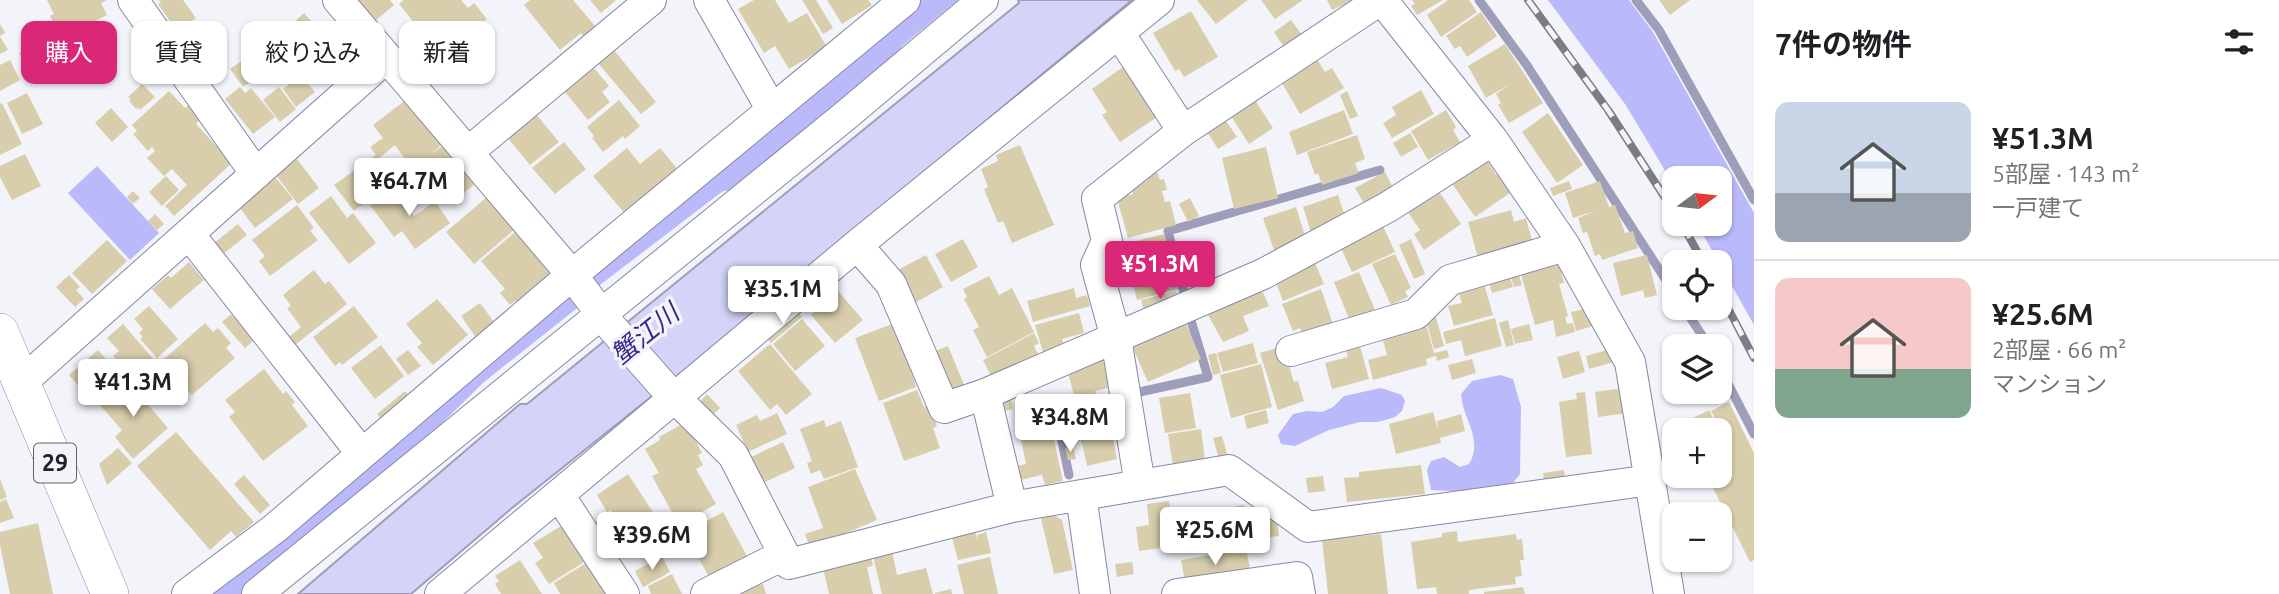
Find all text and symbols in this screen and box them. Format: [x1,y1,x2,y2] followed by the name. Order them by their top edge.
[21,21,117,84] chip: 購入
[131,21,227,84] chip: 賃貸
[241,21,385,84] chip: 絞り込み
[399,21,495,84] chip: 新着
[2220,23,2258,61] icon: filters
[1775,27,1912,61] text: 7件の物件
[1992,121,2094,155] text: ¥51.3M
[1831,130,1915,214] icon: home
[352,158,466,218] pin: ¥64.7M
[1992,161,2139,186] text: 5部屋 · 143 m²
[1662,166,1732,236] north arrow
[1662,166,1732,572] map controls
[370,168,448,193] text: ¥64.7M
[1992,195,2084,220] text: 一戸建て
[1103,242,1217,301] pin: ¥51.3M
[1662,250,1732,320] button: locate
[1121,251,1199,276] text: ¥51.3M
[726,266,840,326] pin: ¥35.1M
[744,276,822,301] text: ¥35.1M
[605,296,686,369] water label: 蟹江川
[1992,297,2094,331] text: ¥25.6M
[1831,306,1915,390] icon: home
[1662,334,1732,404] button: layers
[1992,337,2126,362] text: 2部屋 · 66 m²
[76,360,190,419] pin: ¥41.3M
[94,369,172,394] text: ¥41.3M
[1992,371,2107,396] text: マンション
[1013,394,1127,454] pin: ¥34.8M
[1031,404,1109,429] text: ¥34.8M
[1662,418,1732,488] button: +
[34,444,76,482] road number: 29
[1662,502,1732,572] button: −
[1158,508,1272,567] pin: ¥25.6M
[595,512,709,572] pin: ¥39.6M
[1176,517,1254,542] text: ¥25.6M
[613,522,691,547] text: ¥39.6M

